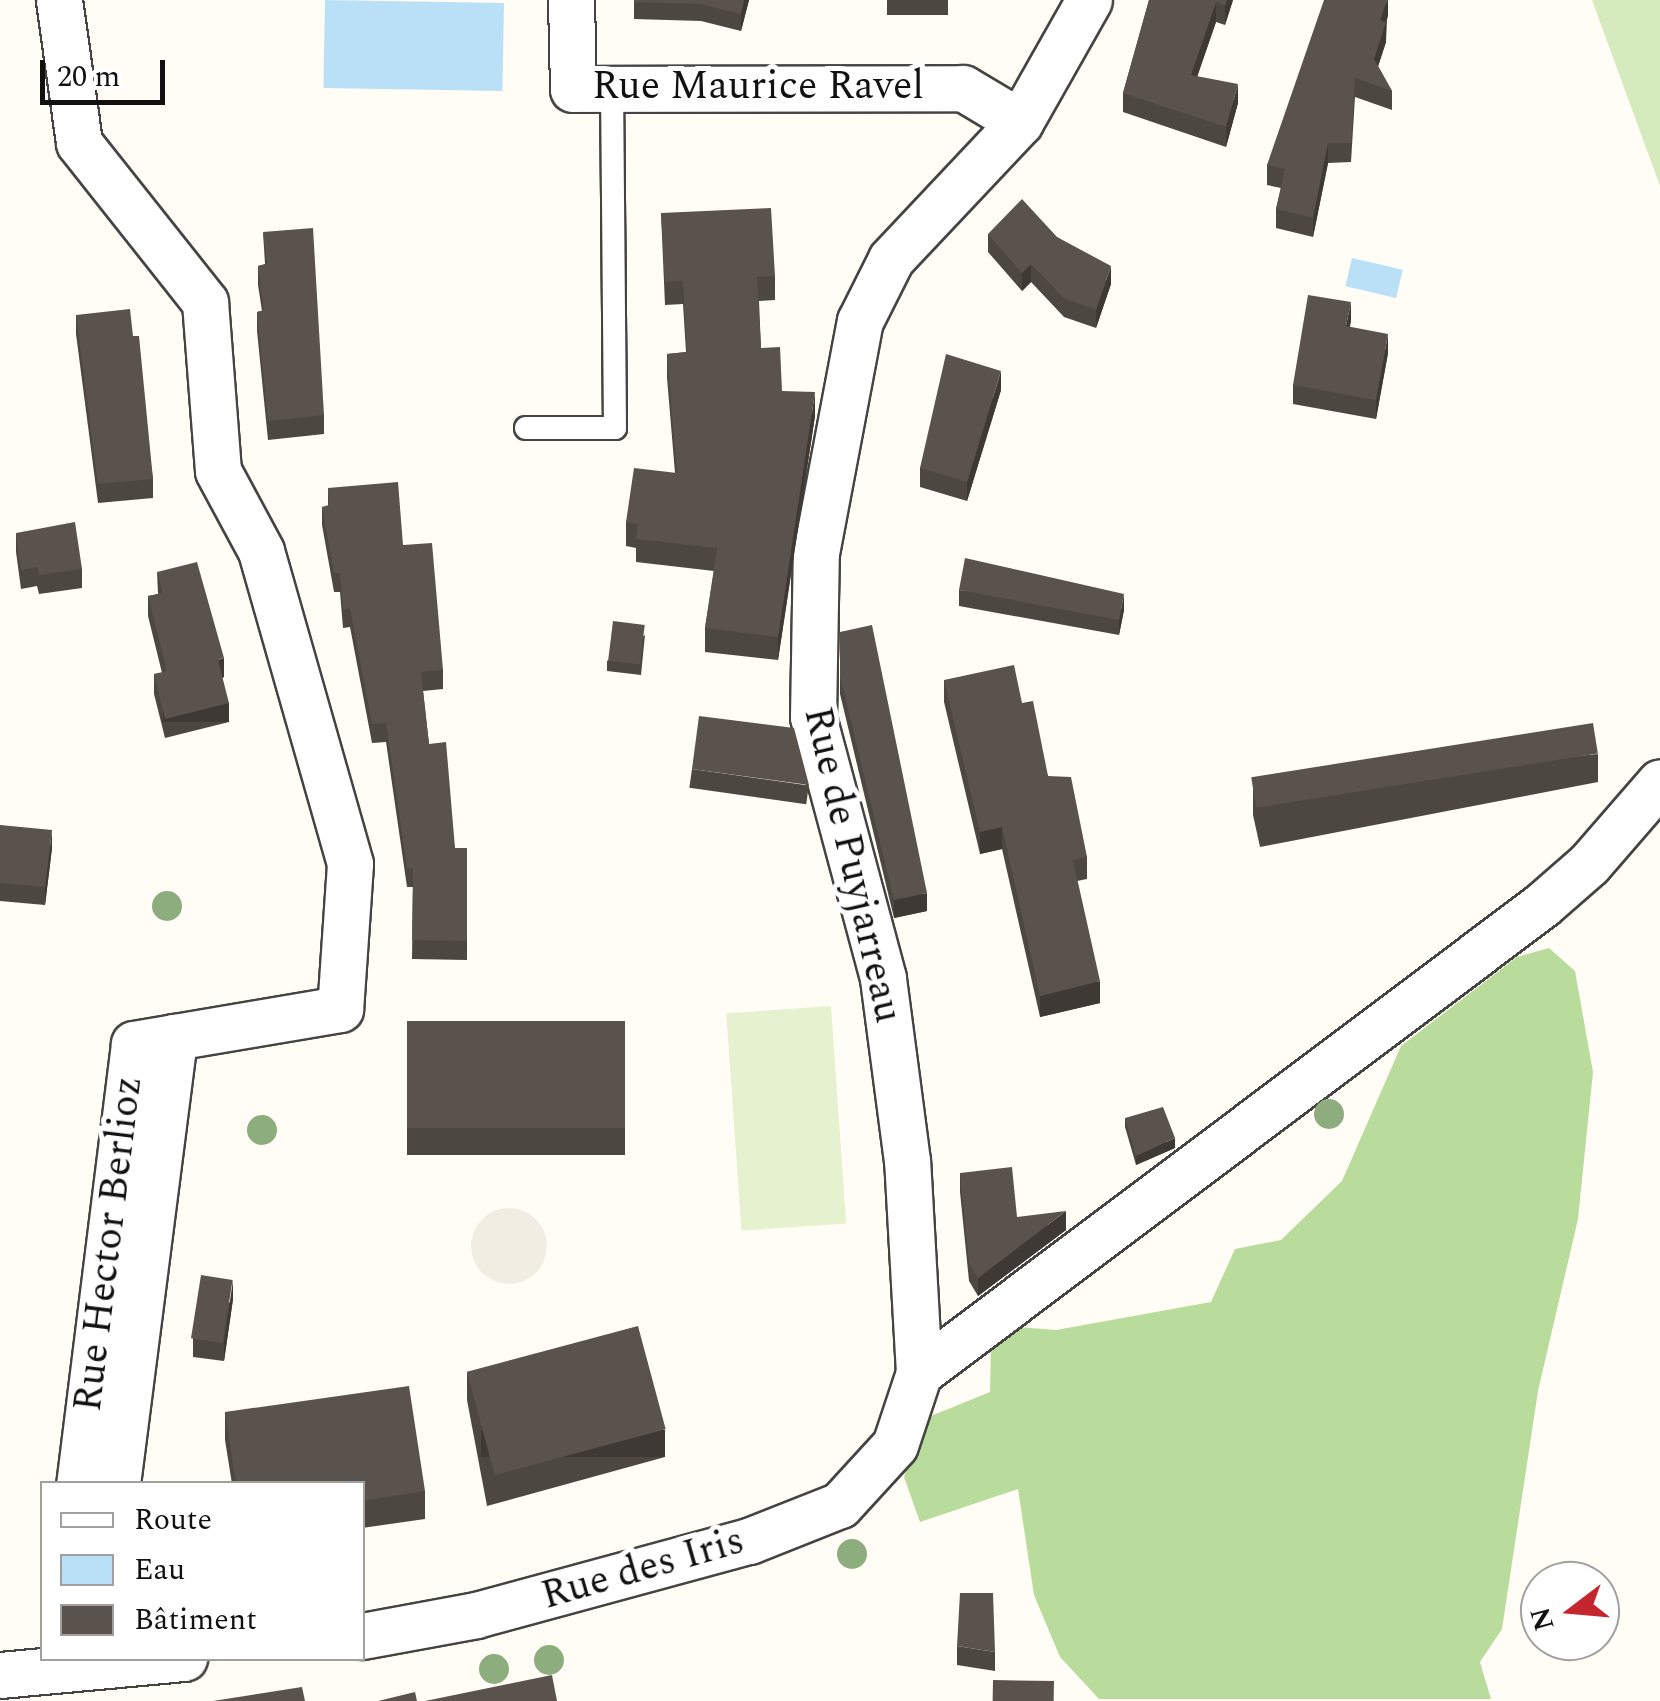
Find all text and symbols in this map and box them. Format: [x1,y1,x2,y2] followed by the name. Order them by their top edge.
[45,40,170,102] scale bar
[57,54,120,100] text: 20 m
[592,63,924,111] street label: Rue Maurice Ravel
[792,702,912,1028] street label: Rue de Puyjarreau
[65,1074,153,1414] street label: Rue Hector Berlioz
[40,1481,365,1661] legend
[134,1497,212,1543] text: Route
[536,1517,750,1621] street label: Rue des Iris
[134,1547,185,1593] text: Eau
[1520,1561,1620,1661] north arrow
[134,1597,257,1643] text: Bâtiment
[1519,1602,1566,1636] text: N

